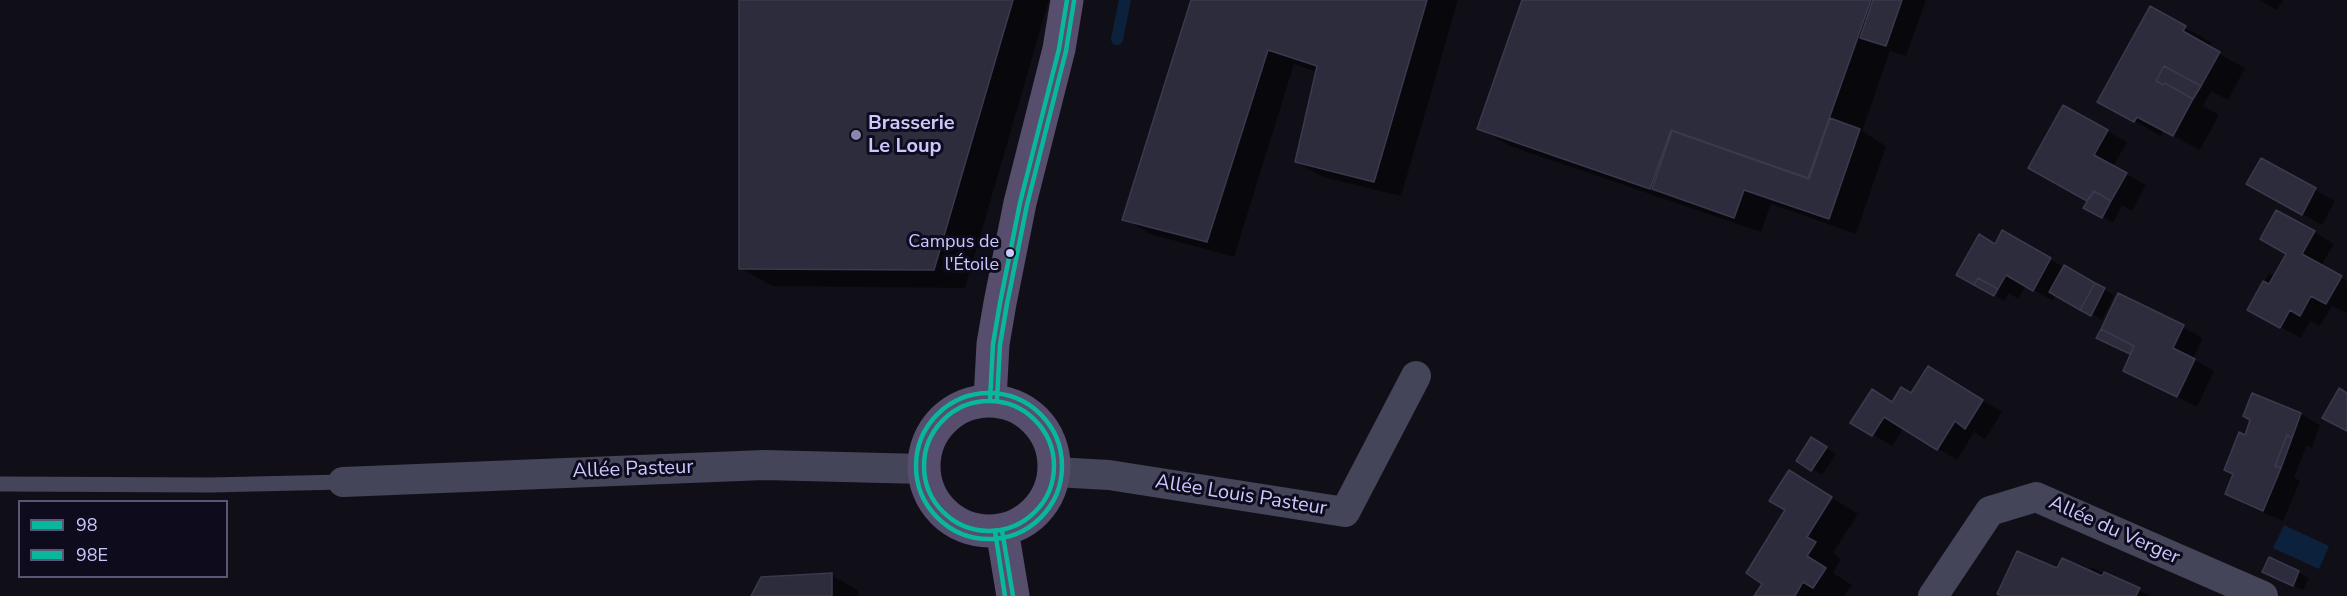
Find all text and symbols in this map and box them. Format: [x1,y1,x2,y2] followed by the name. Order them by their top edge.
[868,112,955,159] place label: Brasserie Le Loup
[849,128,863,142] marker: Brasserie Le Loup
[908,232,999,274] place label: Campus de l'Étoile
[1004,247,1016,259] marker: Campus de l'Étoile
[572,456,694,484] street label: Allée Pasteur
[1153,471,1329,521] street label: Allée Louis Pasteur
[2045,491,2183,571] street label: Allée du Verger
[18,500,228,578] legend
[76,513,98,537] text: 98
[76,543,108,567] text: 98E

